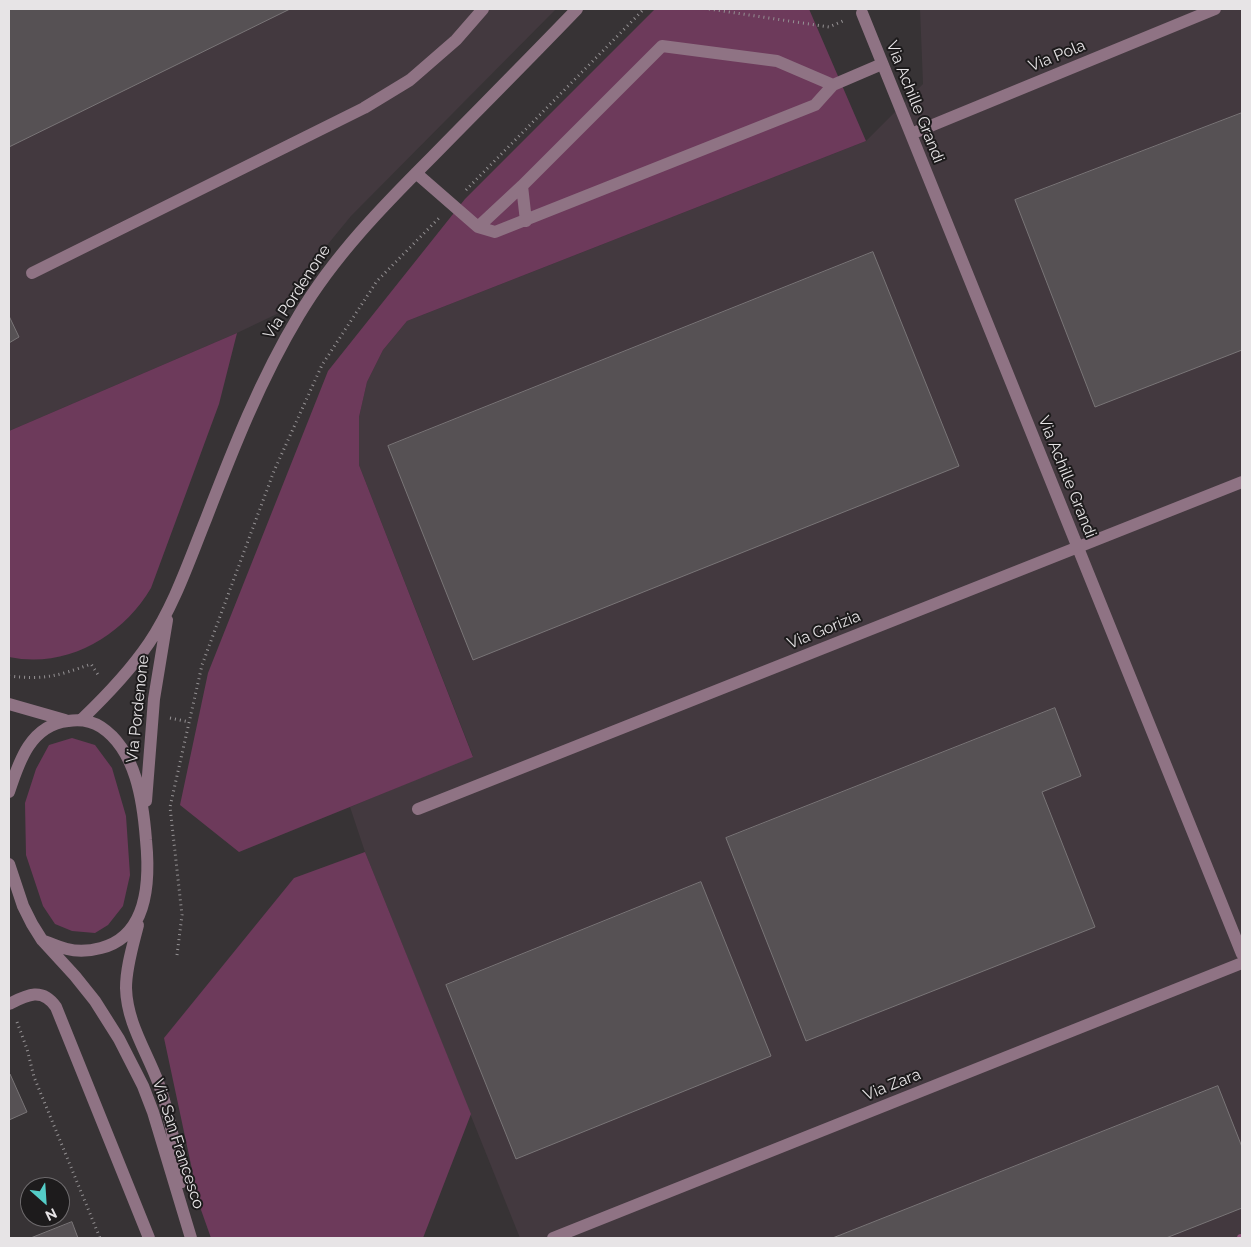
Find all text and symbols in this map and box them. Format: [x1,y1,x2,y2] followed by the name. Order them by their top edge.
[1026,36,1088,76] street label: Via Pola
[882,38,948,166] street label: Via Achille Grandi
[259,241,335,343] street label: Via Pordenone
[1034,413,1100,541] street label: Via Achille Grandi
[785,607,863,653] street label: Via Gorizia
[123,654,153,764] street label: Via Pordenone
[860,1065,924,1105] street label: Via Zara
[148,1077,208,1211] street label: Via San Francesco
[20,1177,70,1227] north arrow
[43,1205,59,1224] text: N

